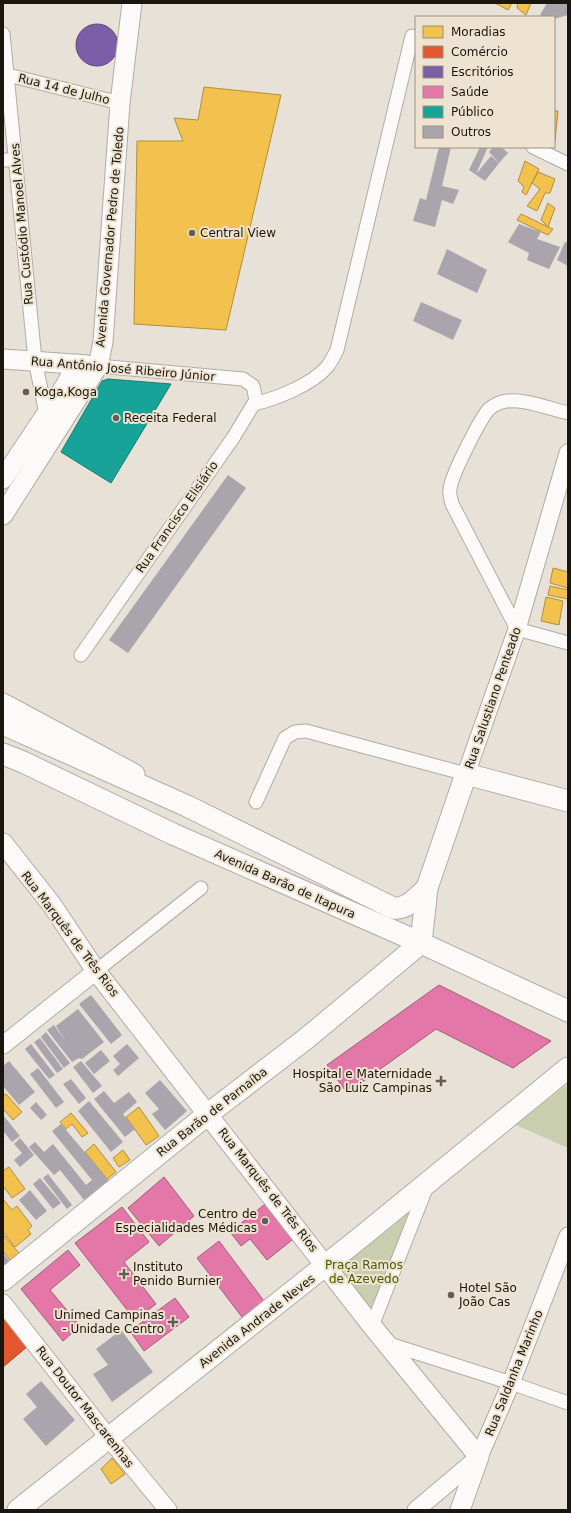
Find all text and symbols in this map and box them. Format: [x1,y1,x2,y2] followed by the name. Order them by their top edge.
[415,16,555,148] legend
[451,25,506,39] text: Moradias
[451,45,508,59] text: Comércio
[451,65,514,79] text: Escritórios
[17,71,111,107] street label: Rua 14 de Julho
[451,85,489,99] text: Saúde
[451,105,494,119] text: Público
[451,125,491,139] text: Outros
[93,126,127,348] street label: Avenida Governador Pedro de Toledo
[8,142,36,306] street label: Rua Custódio Manoel Alves
[200,226,276,240] place label: Central View
[187,228,197,238] marker: Central View
[30,354,216,384] street label: Rua Antônio José Ribeiro Júnior
[34,385,97,399] place label: Koga,Koga
[21,387,31,397] marker: Koga,Koga
[124,411,217,425] place label: Receita Federal
[111,413,121,423] marker: Receita Federal
[133,458,221,576] street label: Rua Francisco Elisiário
[462,625,524,771] street label: Rua Salustiano Penteado
[212,847,358,921] street label: Avenida Barão de Itapura
[18,869,122,999] street label: Rua Marquês de Três Rios
[154,1064,270,1160] street label: Rua Barão de Parnaíba
[293,1067,432,1095] place label: Hospital e Maternidade São Luiz Campinas
[435,1075,447,1087] marker: Hospital e Maternidade São Luiz Campinas
[215,1125,321,1255] street label: Rua Marquês de Três Rios
[115,1207,257,1235] place label: Centro de Especialidades Médicas
[260,1216,270,1226] marker: Centro de Especialidades Médicas
[325,1258,403,1286] park label: Praça Ramos de Azevedo
[133,1260,221,1288] place label: Instituto Penido Burnier
[118,1268,130,1280] marker: Instituto Penido Burnier
[196,1271,318,1371] street label: Avenida Andrade Neves
[458,1281,517,1309] place label: Hotel São João Cas
[446,1290,456,1300] marker: Hotel São João Cas
[54,1308,164,1336] place label: Unimed Campinas - Unidade Centro
[482,1308,546,1438] street label: Rua Saldanha Marinho
[167,1316,179,1328] marker: Unimed Campinas - Unidade Centro
[33,1343,137,1471] street label: Rua Doutor Mascarenhas

